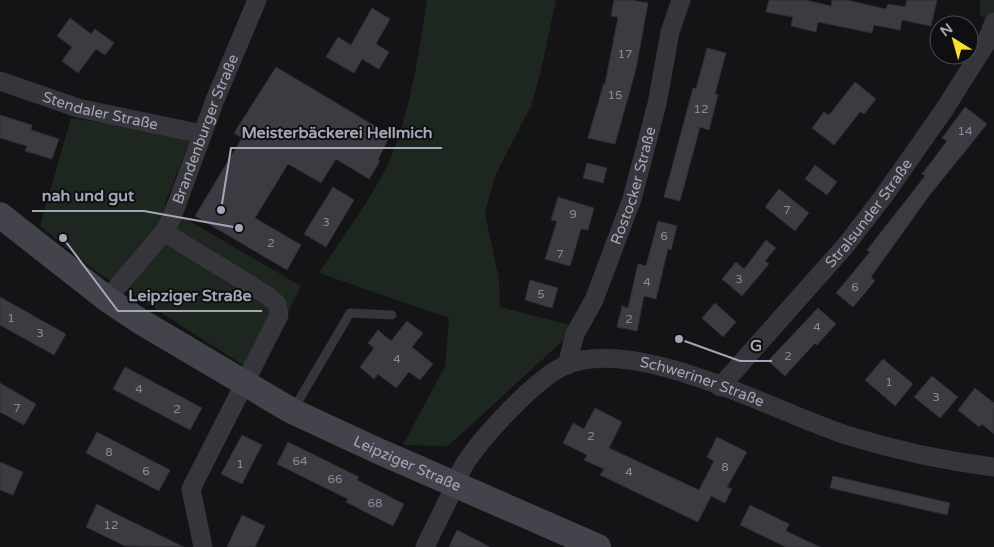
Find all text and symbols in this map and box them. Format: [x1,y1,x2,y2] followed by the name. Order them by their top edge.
[929,15,979,65] north arrow
[937,20,956,40] text: N
[617,47,633,61] house number: 17
[169,51,242,206] street label: Brandenburger Straße
[40,87,160,134] street label: Stendaler Straße
[607,88,623,102] house number: 15
[693,102,709,116] house number: 12
[231,117,442,148] callout: Meisterbäckerei Hellmich
[241,123,433,143] text: Meisterbäckerei Hellmich
[957,124,973,138] house number: 14
[607,125,660,247] street label: Rostocker Straße
[821,155,916,271] street label: Stralsunder Straße
[32,180,144,211] callout: nah und gut
[42,186,135,206] text: nah und gut
[783,203,791,217] house number: 7
[569,207,577,221] house number: 9
[322,215,330,229] house number: 3
[660,229,668,243] house number: 6
[267,236,275,250] house number: 2
[556,247,564,261] house number: 7
[735,272,743,286] house number: 3
[643,275,651,289] house number: 4
[118,280,262,311] callout: Leipziger Straße
[851,280,859,294] house number: 6
[128,286,252,306] text: Leipziger Straße
[537,287,545,301] house number: 5
[7,311,15,325] house number: 1
[625,312,633,326] house number: 2
[813,320,821,334] house number: 4
[36,326,44,340] house number: 3
[740,330,772,361] callout: G
[750,336,762,356] text: G
[784,349,792,363] house number: 2
[393,352,401,366] house number: 4
[638,353,767,411] street label: Schweriner Straße
[885,375,893,389] house number: 1
[135,382,143,396] house number: 4
[932,390,940,404] house number: 3
[13,401,21,415] house number: 7
[173,402,181,416] house number: 2
[587,429,595,443] house number: 2
[351,432,464,495] street label: Leipziger Straße
[105,445,113,459] house number: 8
[292,454,308,468] house number: 64
[236,457,244,471] house number: 1
[721,460,729,474] house number: 8
[142,464,150,478] house number: 6
[625,465,633,479] house number: 4
[327,472,343,486] house number: 66
[367,496,383,510] house number: 68
[103,518,119,532] house number: 12

